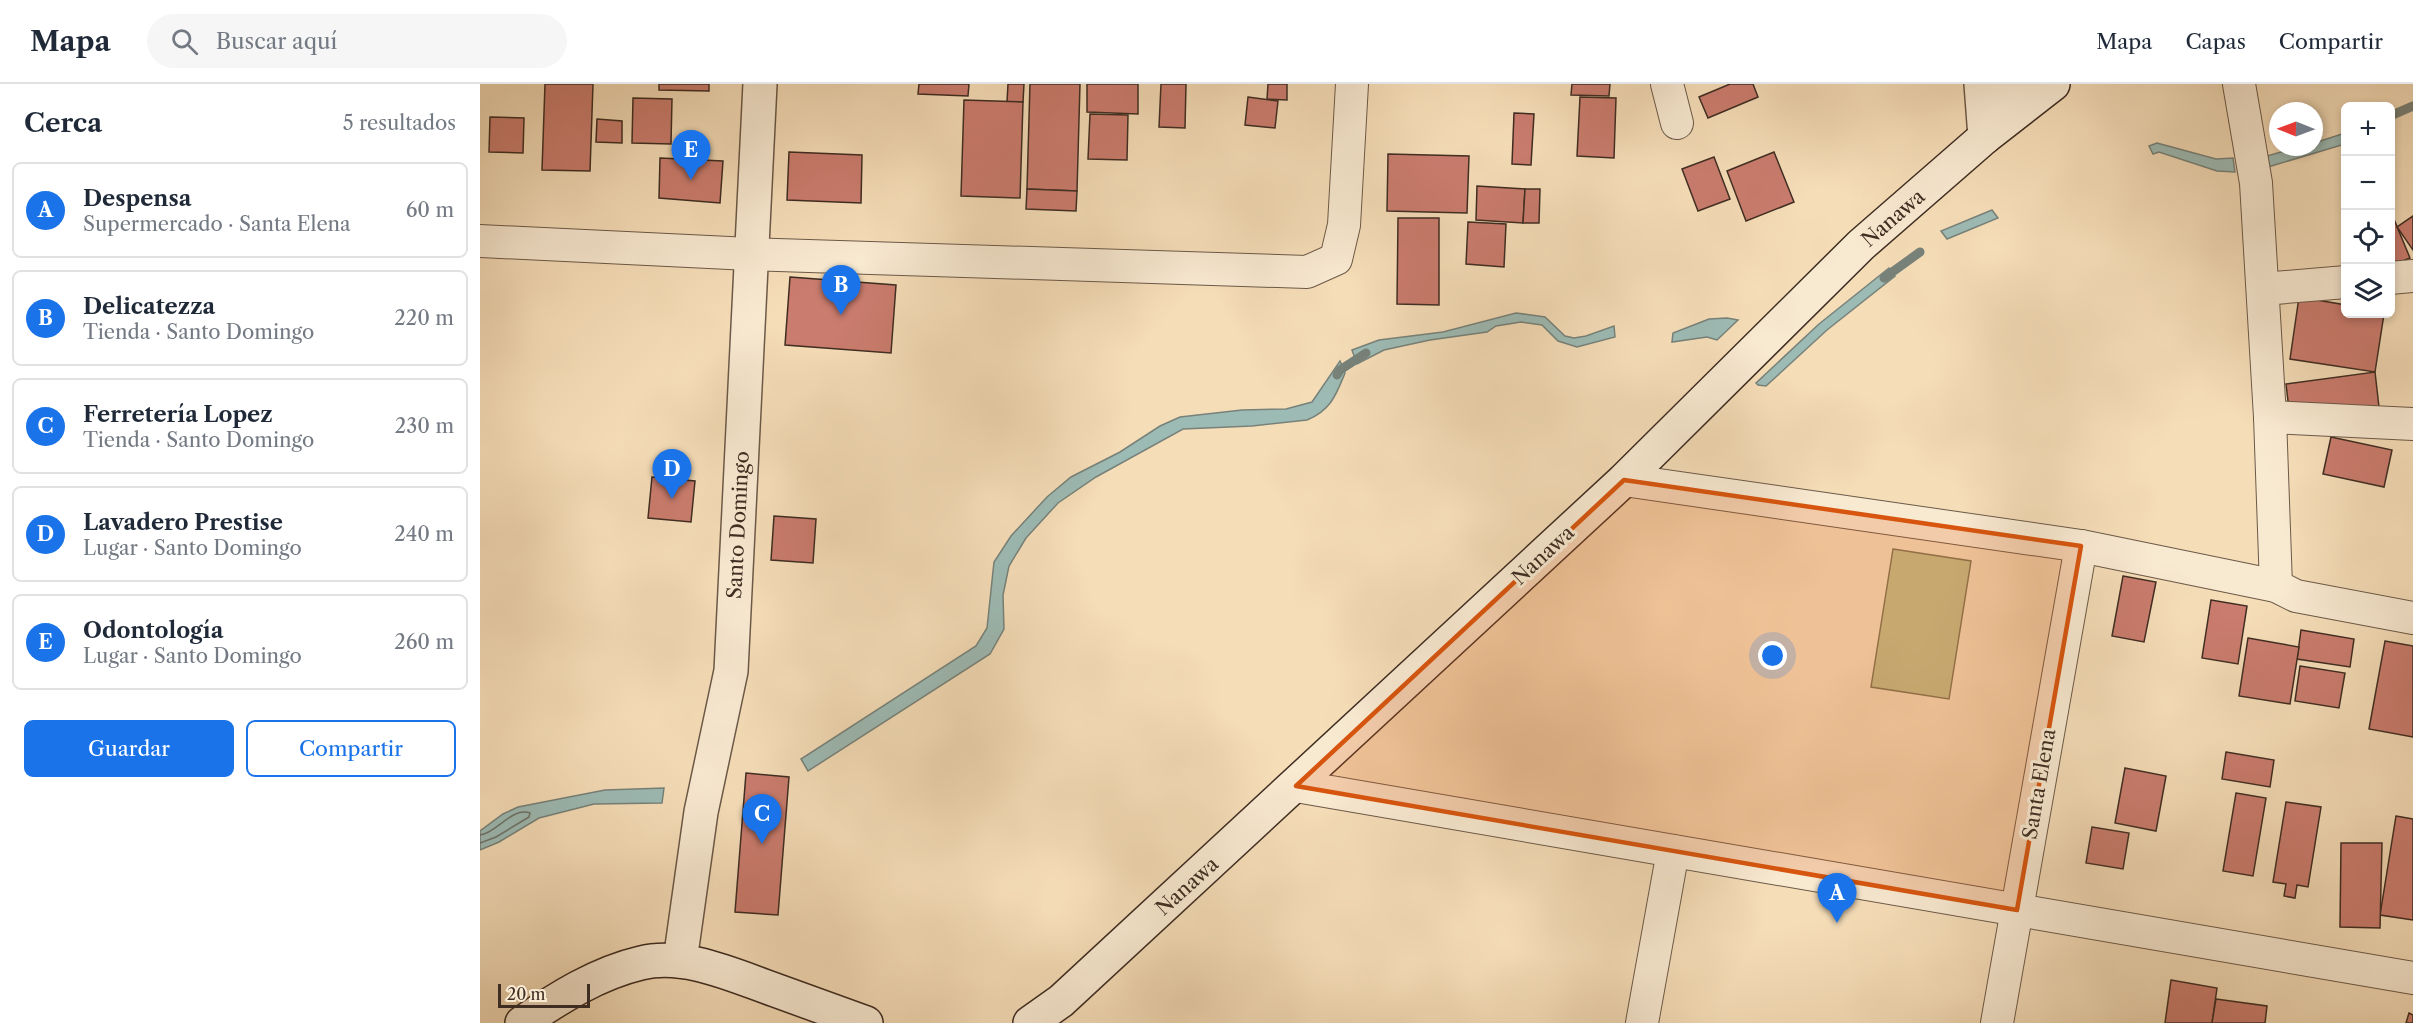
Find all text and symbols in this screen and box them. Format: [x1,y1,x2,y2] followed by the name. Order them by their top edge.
[147,14,567,68] search box
[30,24,111,58] text: Mapa
[168,25,201,58] icon: search
[216,28,337,55] text: Buscar aquí
[2096,29,2152,54] text: Mapa
[2185,29,2246,54] text: Capas
[2279,29,2383,54] text: Compartir
[2269,102,2323,156] north arrow
[2341,102,2395,318] map controls
[2341,102,2395,156] button: +
[24,107,102,139] text: Cerca
[343,111,456,135] text: 5 resultados
[672,130,710,180] pin: E
[2341,156,2395,210] button: −
[1857,184,1930,252] street label: Nanawa
[83,185,191,212] text: Despensa
[38,198,53,222] text: A
[406,198,454,222] text: 60 m
[2341,210,2395,264] button: locate
[83,212,351,236] text: Supermercado · Santa Elena
[2341,264,2395,318] button: layers
[822,266,860,315] pin: B
[83,293,215,320] text: Delicatezza
[38,306,53,330] text: B
[394,306,454,330] text: 220 m
[83,320,314,344] text: Tienda · Santo Domingo
[83,401,273,428] text: Ferretería Lopez
[37,414,54,438] text: C
[395,414,454,438] text: 230 m
[83,428,314,452] text: Tienda · Santo Domingo
[652,450,692,499] pin: D
[722,450,754,600] street label: Santo Domingo
[83,509,283,536] text: Lavadero Prestise
[1507,520,1579,590] street label: Nanawa
[37,522,54,546] text: D
[394,522,454,546] text: 240 m
[83,536,302,560] text: Lugar · Santo Domingo
[83,617,223,644] text: Odontología
[38,630,53,654] text: E
[394,630,454,654] text: 260 m
[1758,641,1787,670] your location
[83,644,302,668] text: Lugar · Santo Domingo
[24,720,234,777] button: Guardar
[246,720,456,777] button: Compartir
[2017,726,2061,841] street label: Santa Elena
[742,794,782,844] pin: C
[1151,851,1223,920] street label: Nanawa
[1818,874,1856,923] pin: A
[498,981,590,1008] scale bar
[507,984,546,1004] text: 20 m

